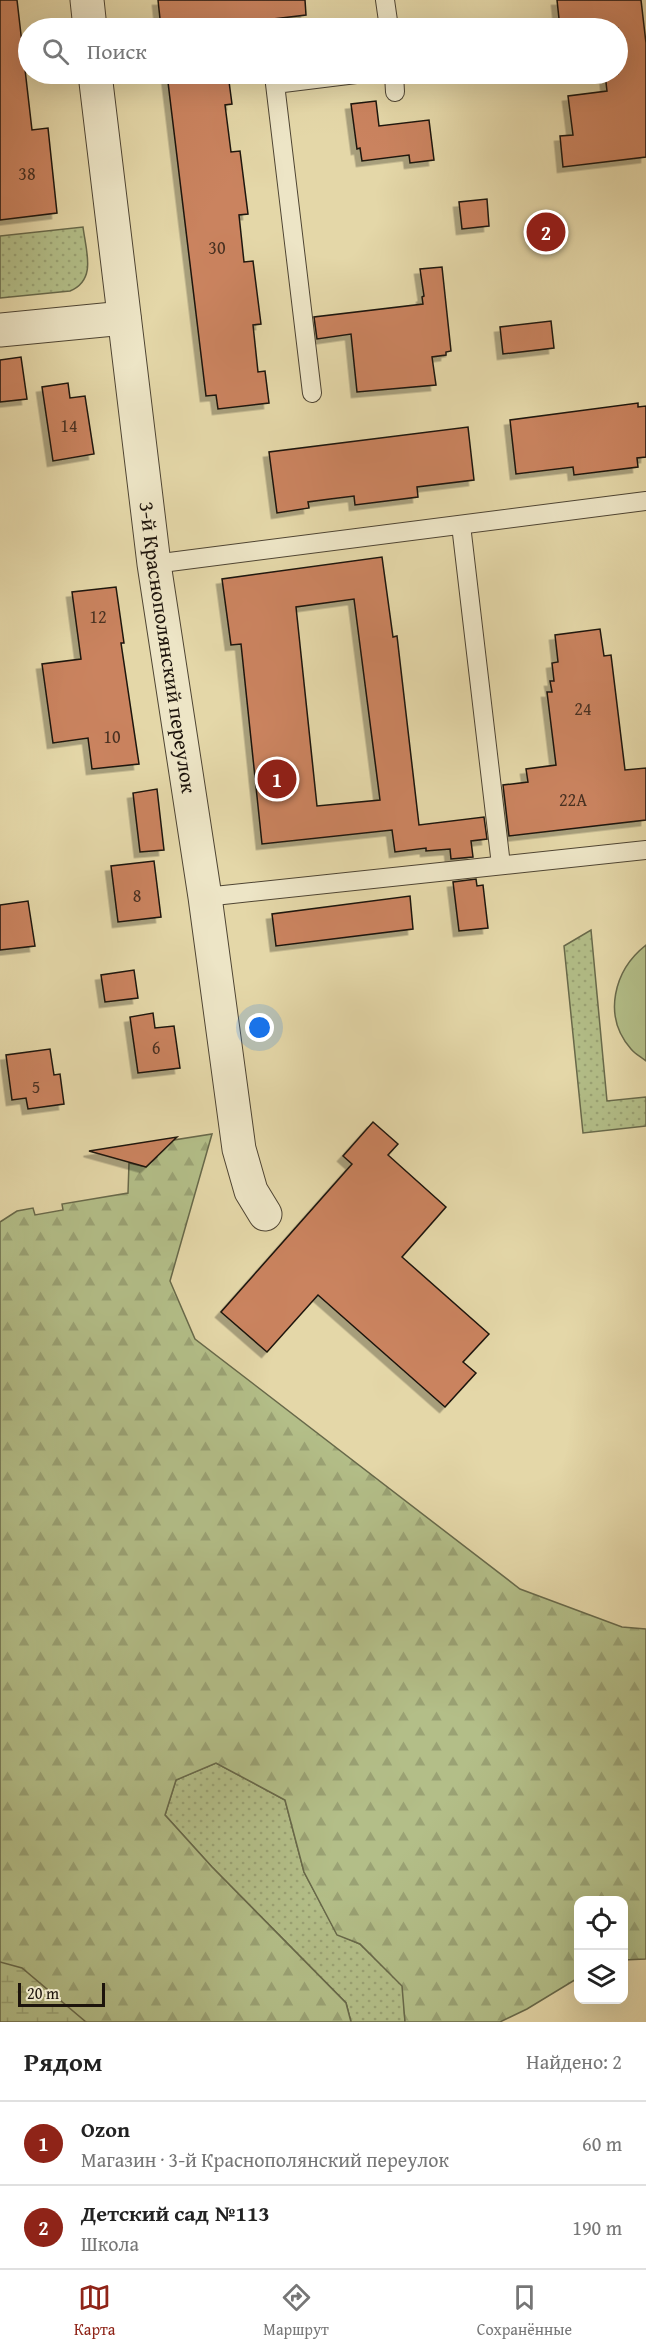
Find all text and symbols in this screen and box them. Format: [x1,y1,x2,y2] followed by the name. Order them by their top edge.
[18,18,628,84] search box
[39,35,72,68] icon: search
[87,35,147,67] text: Поиск
[18,160,36,187] house number: 38
[526,210,566,254] pin: 2
[208,234,226,261] house number: 30
[60,412,78,439] house number: 14
[132,500,205,795] street label: 3-й Краснополянский переулок
[89,603,107,630] house number: 12
[574,695,592,722] house number: 24
[103,723,121,750] house number: 10
[258,756,296,802] pin: 1
[559,786,587,813] house number: 22А
[133,882,141,909] house number: 8
[245,1013,274,1042] your location
[152,1034,160,1061] house number: 6
[32,1073,40,1100] house number: 5
[574,1896,628,2004] map controls
[574,1896,628,1950] button: locate
[574,1950,628,2004] button: layers
[18,1980,105,2008] scale bar
[27,1981,59,2005] text: 20 m
[24,2042,102,2081] text: Рядом
[526,2047,622,2076] text: Найдено: 2
[81,2113,130,2145] text: Ozon
[38,2129,49,2158] text: 1
[582,2129,622,2158] text: 60 m
[81,2145,449,2174] text: Магазин · 3-й Краснополянский переулок
[81,2197,270,2229] text: Детский сад №113
[38,2213,49,2242] text: 2
[572,2213,622,2242] text: 190 m
[81,2229,139,2258] text: Школа
[74,2281,115,2341] tab: Карта
[263,2281,329,2341] tab: Маршрут
[477,2281,572,2341] tab: Сохранённые

